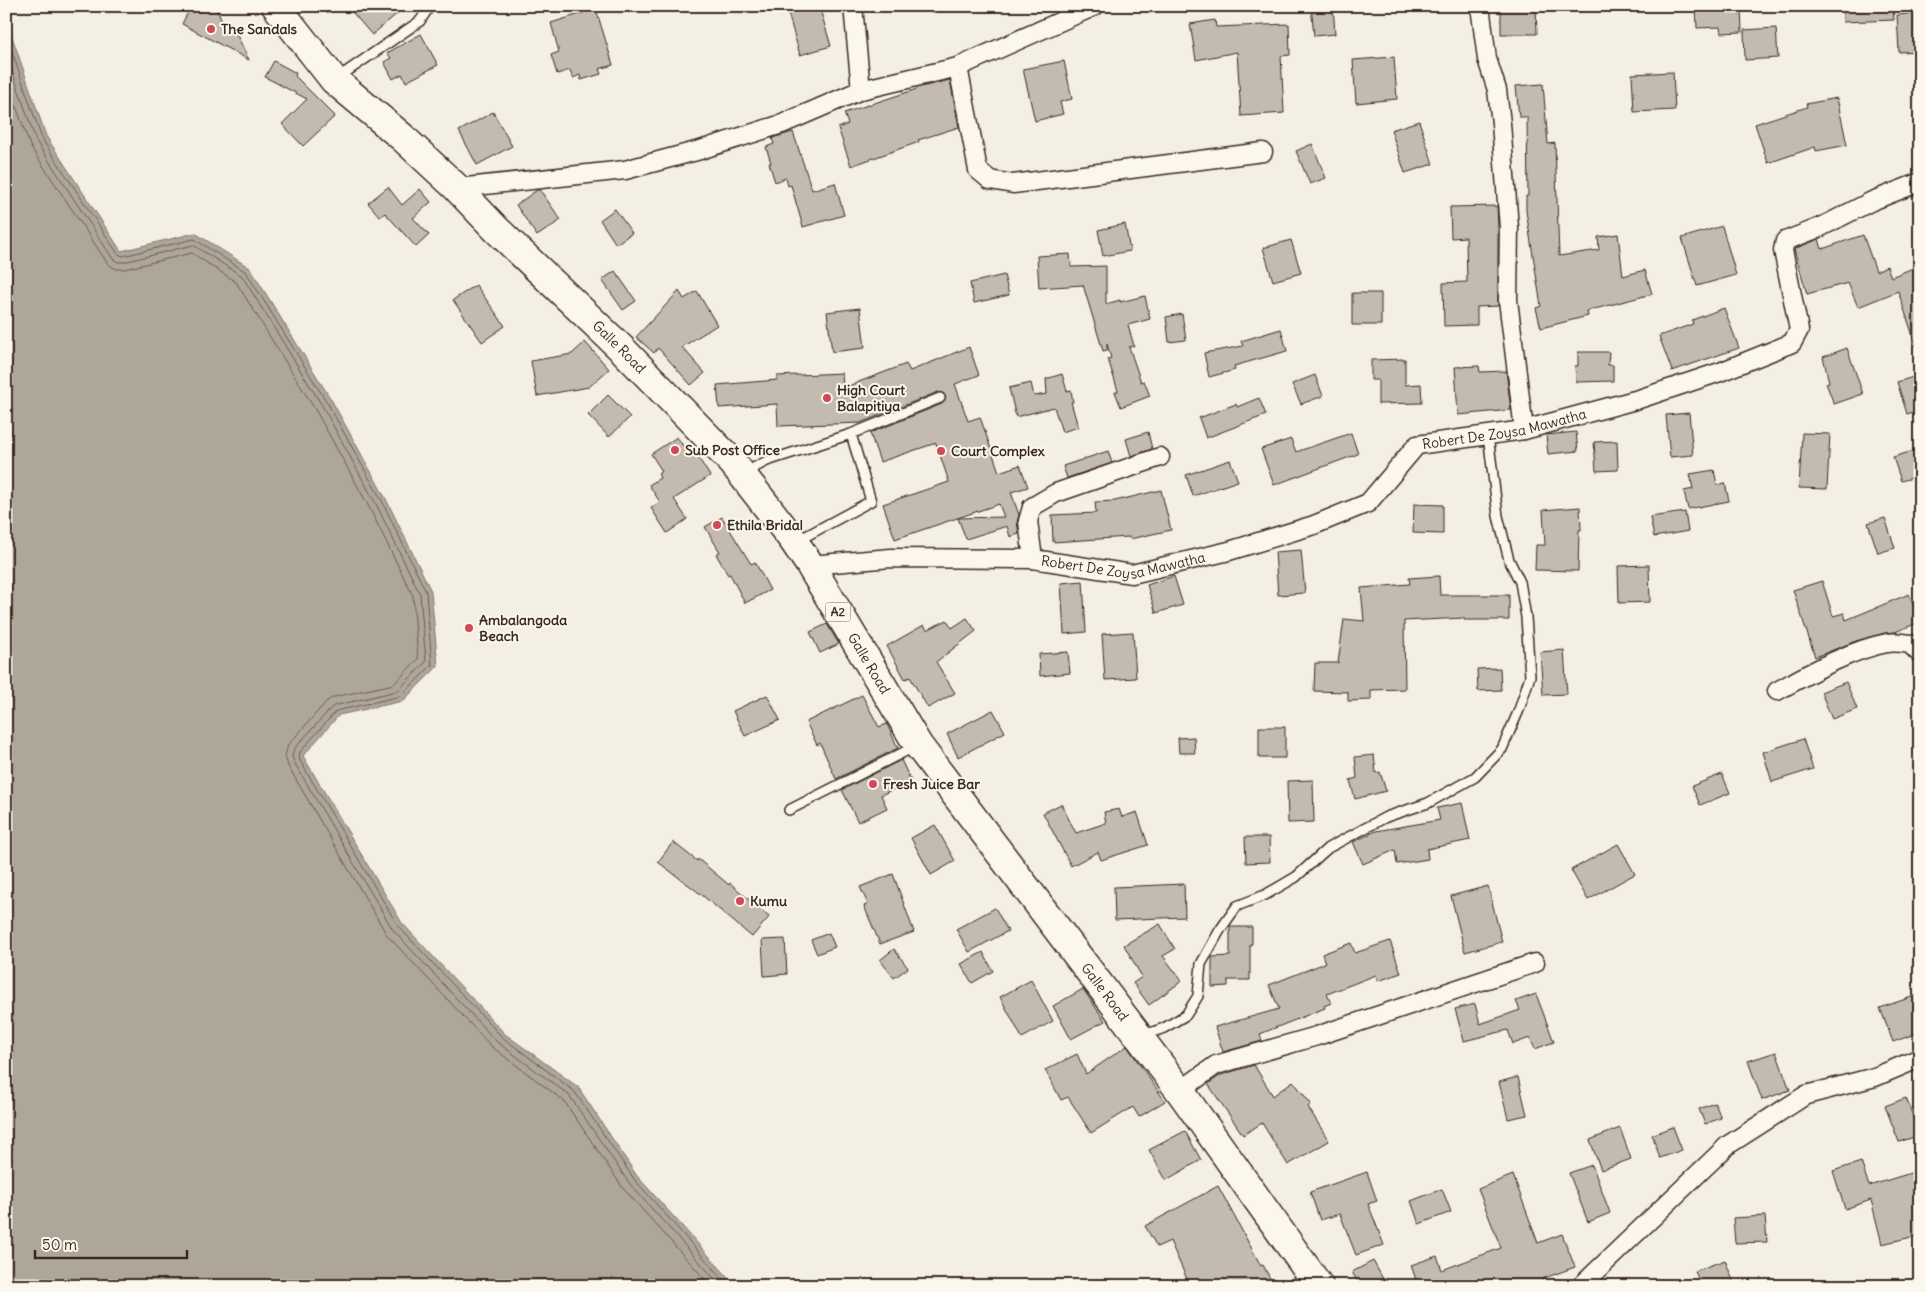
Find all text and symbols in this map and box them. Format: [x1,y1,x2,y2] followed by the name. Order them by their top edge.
[221,20,298,38] place label: The Sandals
[205,23,217,35] marker: The Sandals
[589,317,650,377] street label: Galle Road
[837,381,905,415] place label: High Court Balapitiya
[821,392,833,404] marker: High Court Balapitiya
[1421,405,1588,453] street label: Robert De Zoysa Mawatha
[685,441,780,459] place label: Sub Post Office
[951,442,1045,460] place label: Court Complex
[669,444,681,456] marker: Sub Post Office
[935,445,947,457] marker: Court Complex
[727,516,803,534] place label: Ethila Bridal
[711,519,723,531] marker: Ethila Bridal
[1040,548,1207,583] street label: Robert De Zoysa Mawatha
[826,602,850,622] road number: A2
[479,611,567,645] place label: Ambalangoda Beach
[463,622,475,634] marker: Ambalangoda Beach
[844,630,894,697] street label: Galle Road
[883,775,980,793] place label: Fresh Juice Bar
[867,778,879,790] marker: Fresh Juice Bar
[750,892,787,910] place label: Kumu
[734,895,746,907] marker: Kumu
[1077,959,1133,1025] street label: Galle Road
[35,1227,188,1259] scale bar
[42,1235,77,1254] text: 50 m

